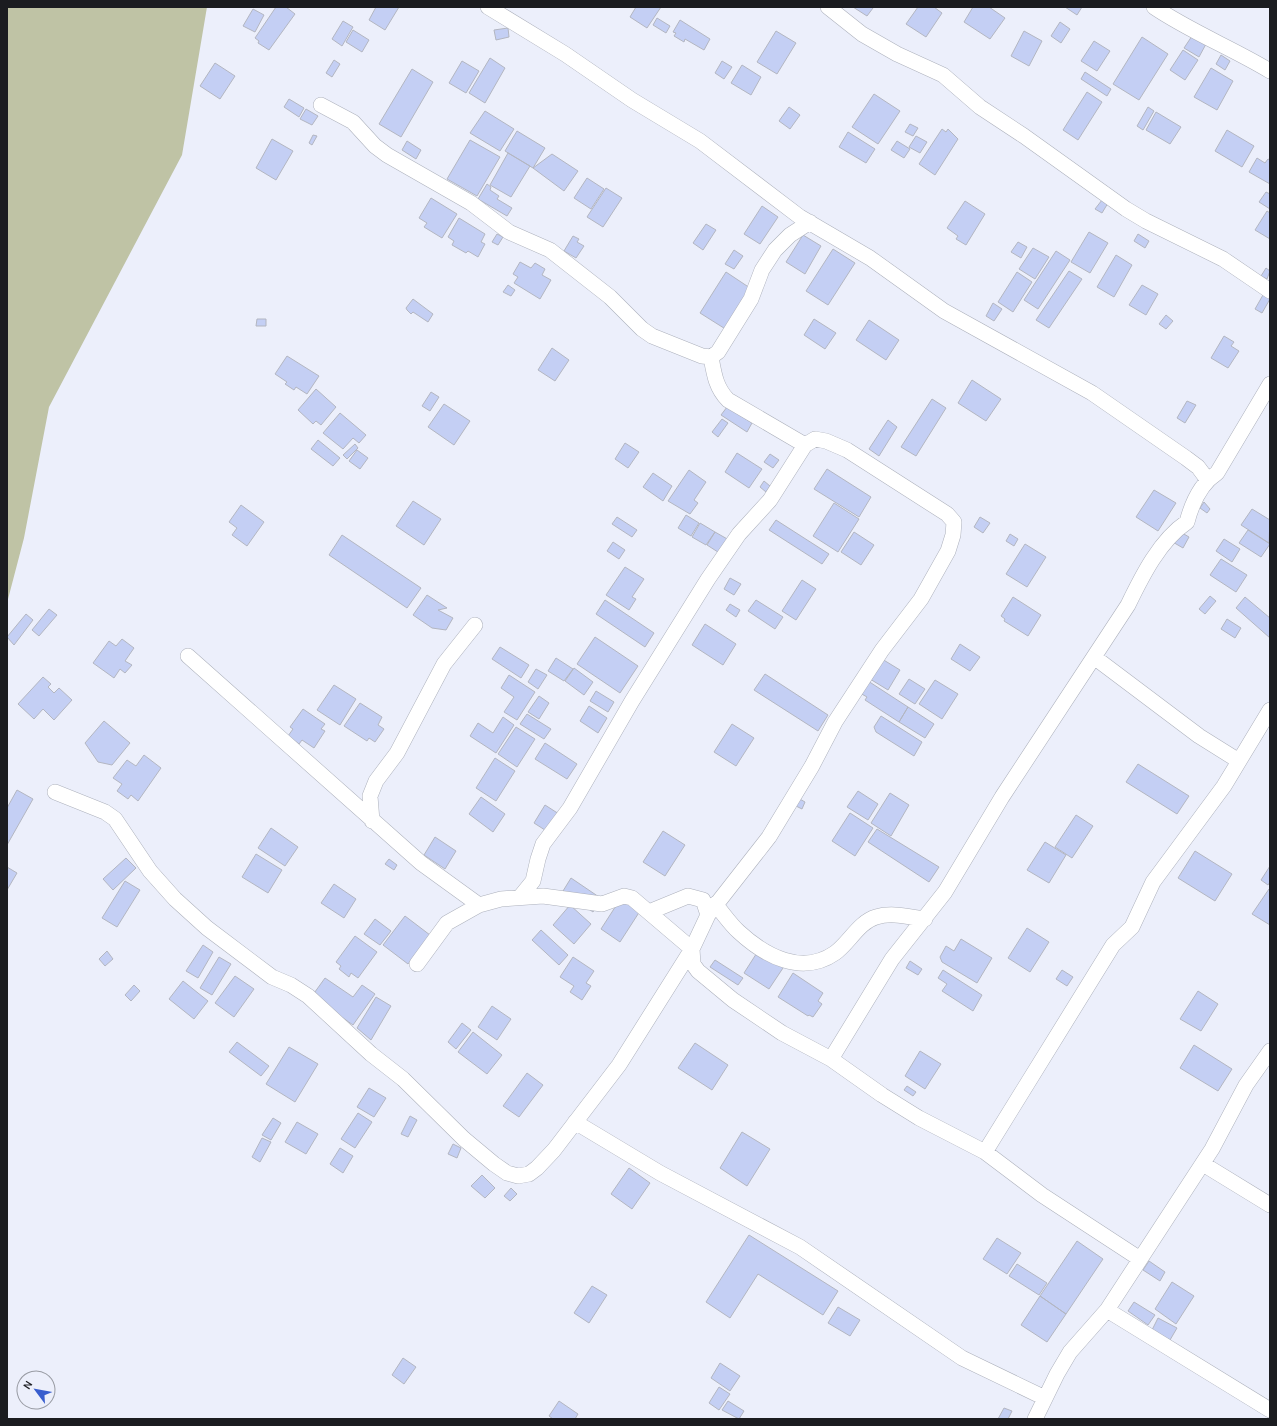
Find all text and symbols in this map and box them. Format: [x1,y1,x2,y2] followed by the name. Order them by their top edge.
[16,1370,56,1410] north arrow
[20,1378,36,1392] text: N

